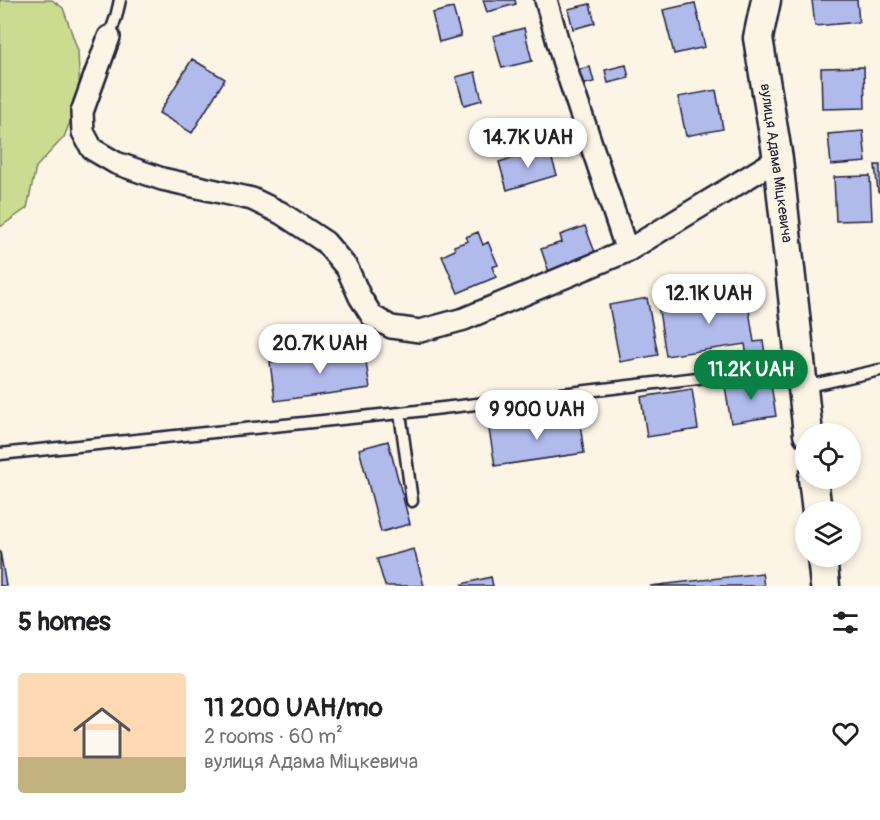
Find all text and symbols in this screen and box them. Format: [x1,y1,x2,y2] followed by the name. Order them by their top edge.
[755,82,797,244] street label: вулиця Адама Міцкевича
[459,118,597,169] pin: 14.7K UAH
[483,125,573,150] text: 14.7K UAH
[640,274,778,325] pin: 12.1K UAH
[666,281,752,306] text: 12.1K UAH
[251,324,389,375] pin: 20.7K UAH
[272,331,368,356] text: 20.7K UAH
[682,350,820,401] pin: 11.2K UAH
[708,357,794,382] text: 11.2K UAH
[468,390,606,441] pin: 9 900 UAH
[489,397,585,422] text: 9 900 UAH
[795,423,861,567] map controls
[795,423,861,489] button: locate
[795,501,861,567] button: layers
[18,606,111,638] text: 5 homes
[829,606,862,639] icon: filters
[204,692,383,724] text: 11 200 UAH/mo
[66,697,138,769] icon: home
[829,717,862,750] icon: heart
[204,724,343,749] text: 2 rooms · 60 m²
[204,749,418,774] text: вулиця Адама Міцкевича

